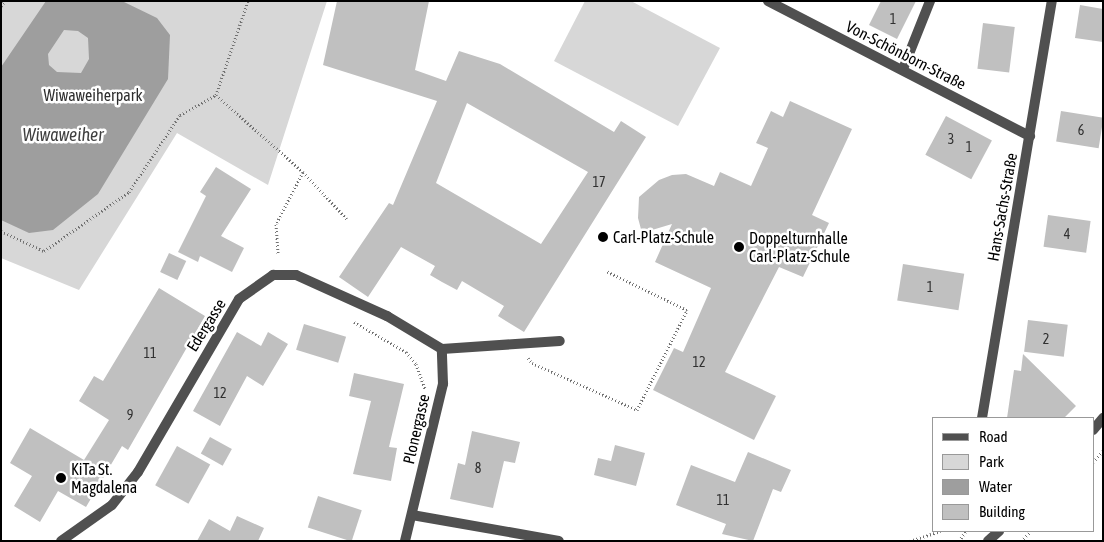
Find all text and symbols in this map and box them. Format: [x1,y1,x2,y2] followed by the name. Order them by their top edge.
[890,11,896,27] house number: 1
[843,17,969,93] street label: Von-Schönborn-Straße
[44,85,142,105] park label: Wiwaweiherpark
[1078,122,1084,138] house number: 6
[22,124,104,146] water label: Wiwaweiher
[948,131,954,147] house number: 3
[966,139,972,155] house number: 1
[983,151,1021,263] street label: Hans-Sachs-Straße
[592,174,606,190] house number: 17
[1064,226,1070,242] house number: 4
[613,227,714,247] place label: Carl-Platz-Schule
[749,228,850,266] place label: Doppelturnhalle Carl-Platz-Schule
[597,231,609,243] marker: Carl-Platz-Schule
[733,241,745,253] marker: Doppelturnhalle Carl-Platz-Schule
[927,279,933,295] house number: 1
[182,295,230,355] street label: Edergasse
[1043,331,1049,347] house number: 2
[143,345,157,361] house number: 11
[692,354,706,370] house number: 12
[213,385,227,401] house number: 12
[399,392,433,466] street label: Plonergasse
[127,407,133,423] house number: 9
[932,417,1094,532] legend
[979,428,1008,445] text: Road
[979,453,1004,470] text: Park
[71,459,137,497] place label: KiTa St. Magdalena
[475,460,481,476] house number: 8
[55,472,67,484] marker: KiTa St. Magdalena
[979,478,1012,495] text: Water
[716,492,730,508] house number: 11
[979,503,1025,520] text: Building

